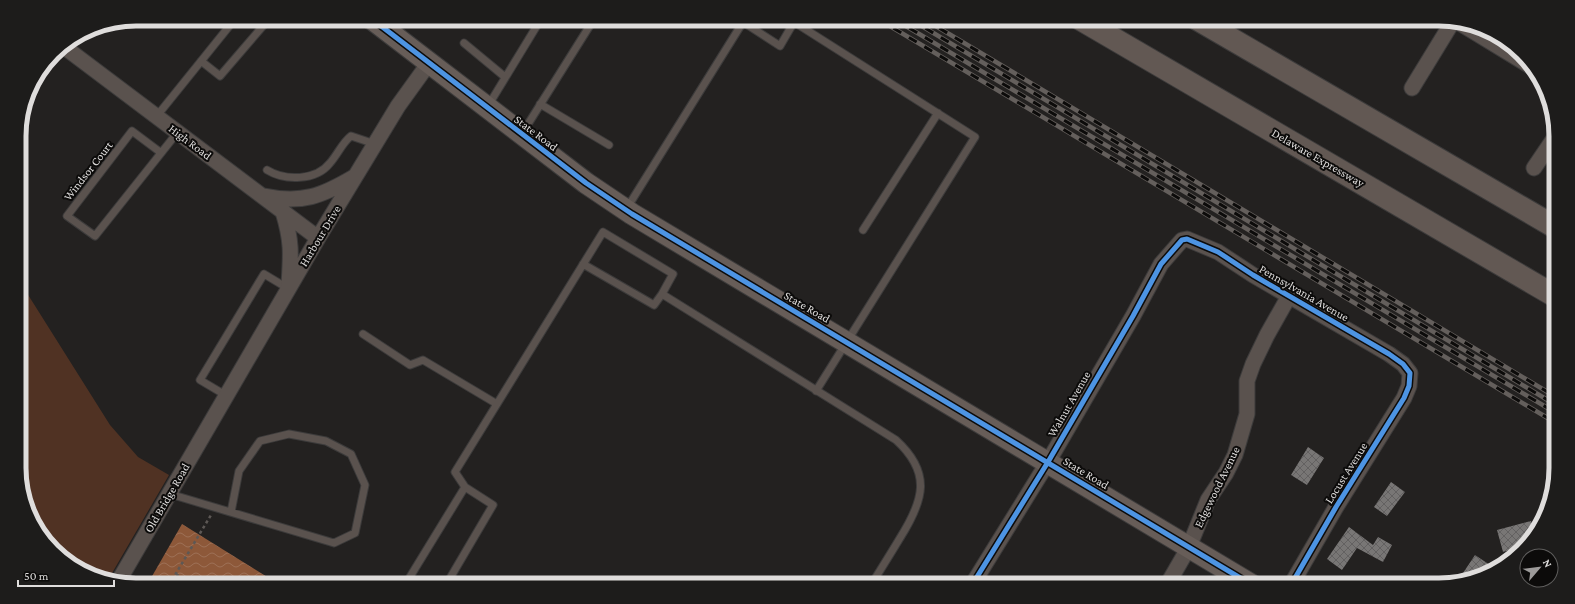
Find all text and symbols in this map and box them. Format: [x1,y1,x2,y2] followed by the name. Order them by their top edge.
[511,112,561,154] street label: State Road
[166,121,215,163] street label: High Road
[1269,126,1367,190] street label: Delaware Expressway
[60,138,116,203] street label: Windsor Court
[296,203,344,269] street label: Harbour Drive
[1257,262,1351,324] street label: Pennsylvania Avenue
[781,288,833,326] street label: State Road
[1045,369,1093,439] street label: Walnut Avenue
[1322,440,1370,506] street label: Locust Avenue
[1191,444,1243,530] street label: Edgewood Avenue
[1061,454,1112,492] street label: State Road
[142,460,193,535] street label: Old Bridge Road
[1519,548,1559,588] north arrow
[1541,557,1555,570] text: N
[18,562,114,588] scale bar
[24,569,49,583] text: 50 m

